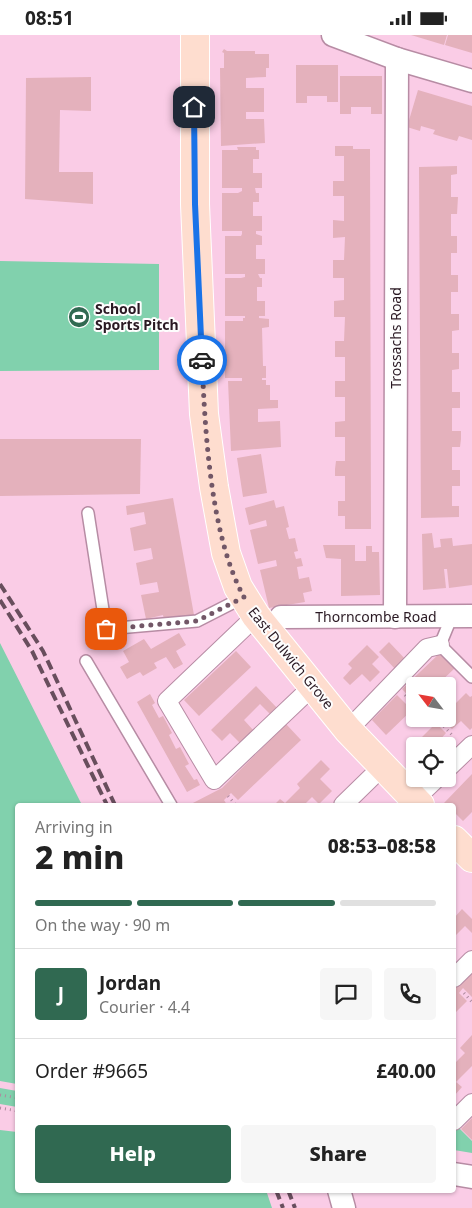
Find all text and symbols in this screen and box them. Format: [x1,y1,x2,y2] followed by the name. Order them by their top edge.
[25,5,74,31] text: 08:51
[173,86,215,128] pin
[180,93,208,121] icon: home
[386,287,405,389] street label: Trossachs Road
[95,299,179,334] place label: School Sports Pitch
[67,305,91,329] sports icon: School Sports Pitch
[177,335,227,385] courier
[188,346,216,374] icon: car
[244,603,338,713] street label: East Dulwich Grove
[315,607,437,626] street label: Thorncombe Road
[85,608,127,650] pin
[92,615,120,643] icon: bag
[406,677,456,727] north arrow
[406,677,456,787] map controls
[406,737,456,787] button: locate
[35,816,113,838] text: Arriving in
[328,833,436,859] text: 08:53–08:58
[35,835,124,878] text: 2 min
[35,914,170,936] text: On the way · 90 m
[320,968,372,1020] button: chat
[384,968,436,1020] button: phone
[99,970,161,996] text: Jordan
[58,981,64,1007] text: J
[99,996,190,1018] text: Courier · 4.4
[35,1058,148,1084] text: Order #9665
[376,1058,436,1084] text: £40.00
[35,1125,231,1183] button: Help
[241,1125,436,1183] button: Share

